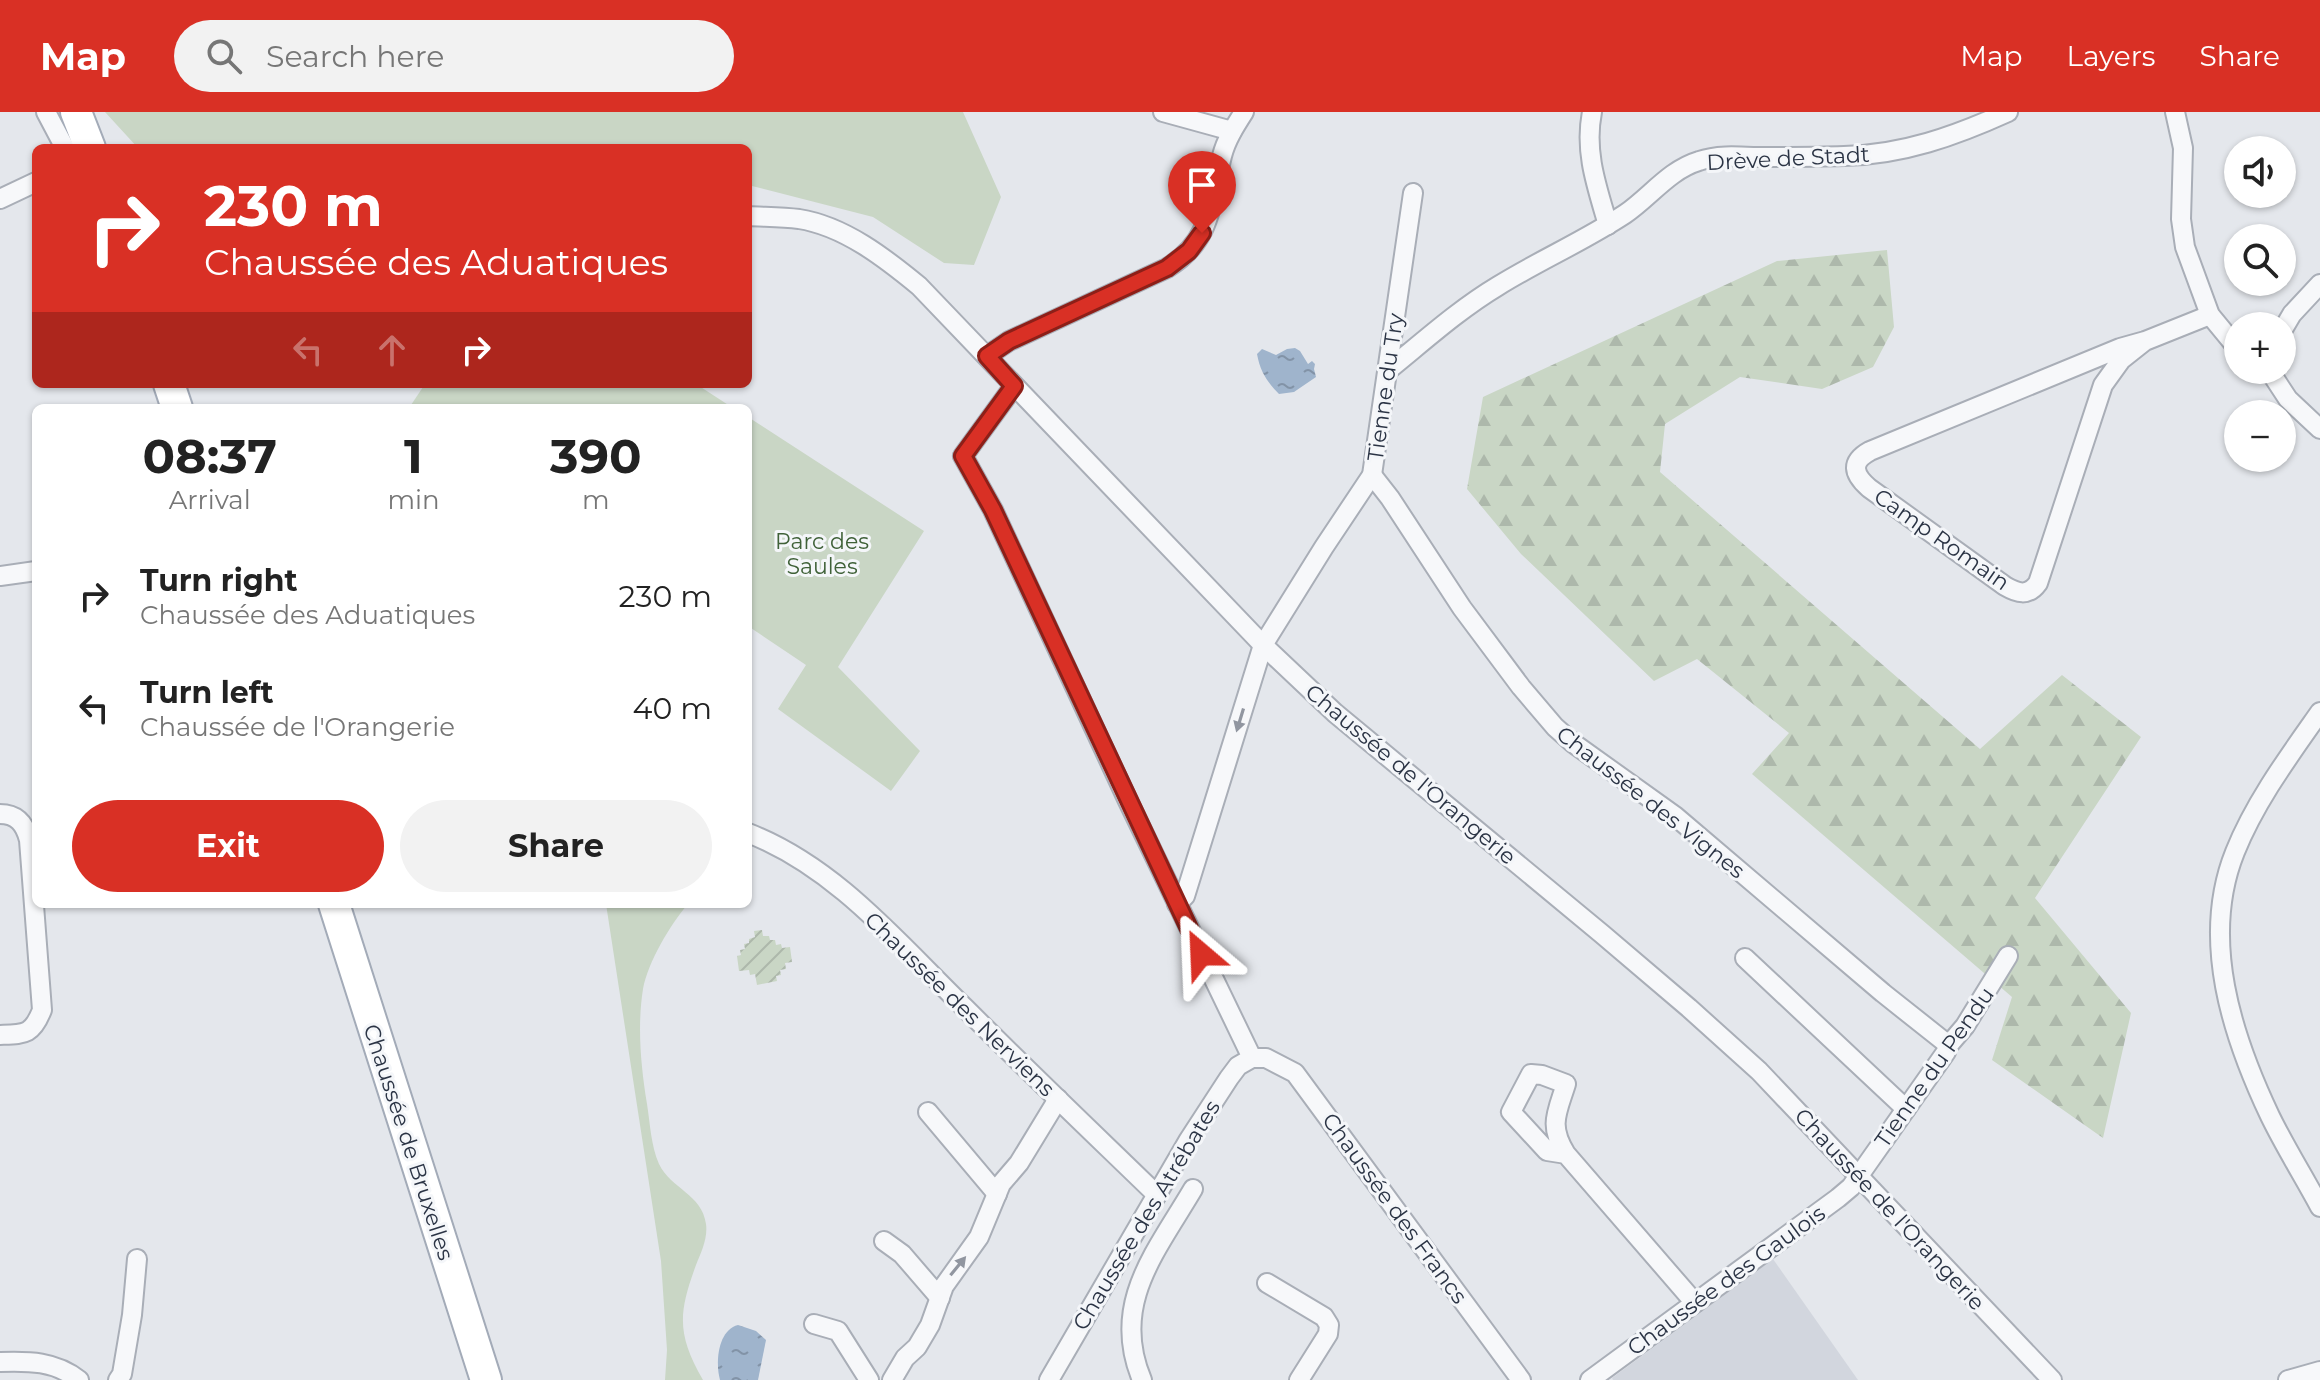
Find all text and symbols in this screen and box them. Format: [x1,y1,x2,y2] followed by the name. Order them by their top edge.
[174,20,734,92] search box
[40,33,126,80] text: Map
[202,34,246,78] icon: search
[266,38,444,75] text: Search here
[1960,39,2023,73] text: Map
[2067,39,2156,73] text: Layers
[2200,39,2280,73] text: Share
[2224,136,2296,472] map controls
[2224,136,2296,208] button: sound
[1706,141,1870,176] street label: Drève de Stadt
[1168,151,1236,233] pin
[1180,163,1224,207] icon: arrive
[204,172,383,240] text: 230 m
[72,176,176,280] icon: right
[2224,224,2296,296] button: search
[204,240,668,284] text: Chaussée des Aduatiques
[1362,311,1409,463] street label: Tienne du Try
[2224,312,2296,384] button: +
[286,328,330,372] icon: left
[370,328,414,372] icon: ahead
[454,328,498,372] icon: right
[2224,400,2296,472] button: −
[142,427,277,485] text: 08:37
[404,427,423,485] text: 1
[550,427,642,485] text: 390
[1869,483,2015,596] street label: Camp Romain
[169,484,251,516] text: Arrival
[387,484,440,516] text: min
[582,484,610,516] text: m
[775,528,869,580] park label: Parc des Saules
[140,562,297,599] text: Turn right
[72,574,116,618] icon: right
[618,578,712,615] text: 230 m
[140,599,475,631] text: Chaussée des Aduatiques
[140,674,273,711] text: Turn left
[1300,678,1521,870] street label: Chaussée de l'Orangerie
[72,686,116,730] icon: left
[633,690,712,727] text: 40 m
[1233,708,1246,732] one-way arrow
[140,711,455,743] text: Chaussée de l'Orangerie
[1551,720,1750,884] street label: Chaussée des Vignes
[72,800,384,892] button: Exit
[400,800,712,892] button: Share
[859,906,1061,1102] street label: Chaussée des Nerviens
[1159,912,1243,996] position arrow
[1869,982,2000,1153] street label: Tienne du Pendu
[358,1021,460,1264] street label: Chaussée de Bruxelles
[1067,1095,1226,1335] street label: Chaussée des Atrébates
[1789,1103,1990,1316] street label: Chaussée de l'Orangerie
[1316,1108,1473,1309] street label: Chaussée des Francs
[1622,1199,1831,1361] street label: Chaussée des Gaulois
[950,1256,966,1276] one-way arrow

